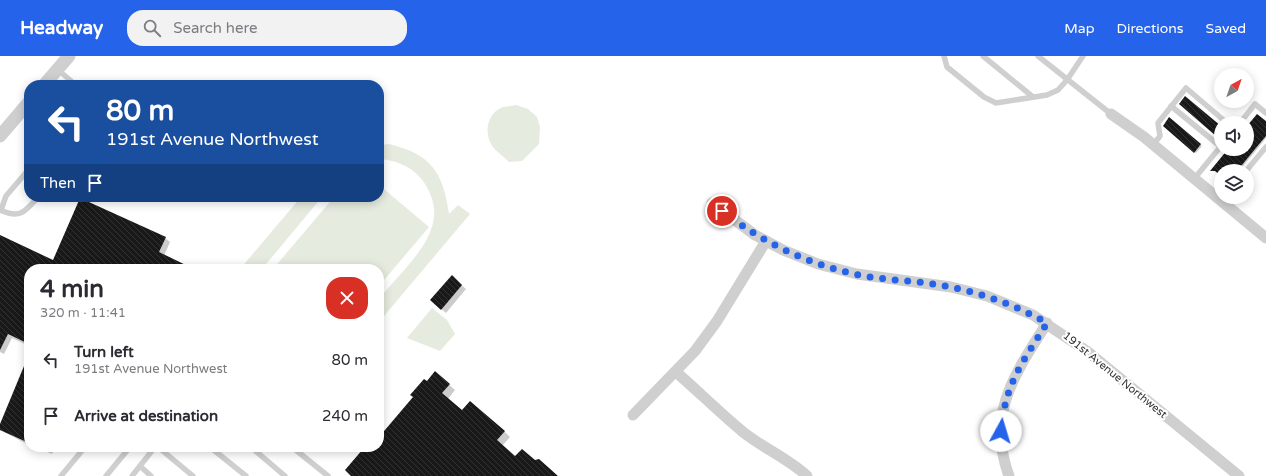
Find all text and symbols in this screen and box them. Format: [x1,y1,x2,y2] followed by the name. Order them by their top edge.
[127,10,407,46] search box
[20,17,103,39] text: Headway
[141,17,163,39] icon: search
[173,19,258,37] text: Search here
[1064,20,1095,37] text: Map
[1117,20,1184,37] text: Directions
[1206,20,1246,37] text: Saved
[1214,68,1254,108] north arrow
[1214,68,1254,204] map controls
[106,94,174,128] text: 80 m
[40,96,92,148] icon: left
[1214,116,1254,156] button: sound
[106,128,319,150] text: 191st Avenue Northwest
[1214,164,1254,204] button: layers
[84,172,106,194] icon: arrive
[40,174,76,192] text: Then
[705,194,739,228] pin
[711,200,733,222] icon: arrive
[40,275,104,304] text: 4 min
[326,277,368,319] button: close
[40,305,126,321] text: 320 m · 11:41
[1060,329,1170,421] street label: 191st Avenue Northwest
[74,343,134,361] text: Turn left
[40,349,62,371] icon: left
[331,351,368,369] text: 80 m
[74,361,228,377] text: 191st Avenue Northwest
[40,405,62,427] icon: arrive
[74,407,218,425] text: Arrive at destination
[322,407,368,425] text: 240 m
[980,410,1022,452] position arrow

